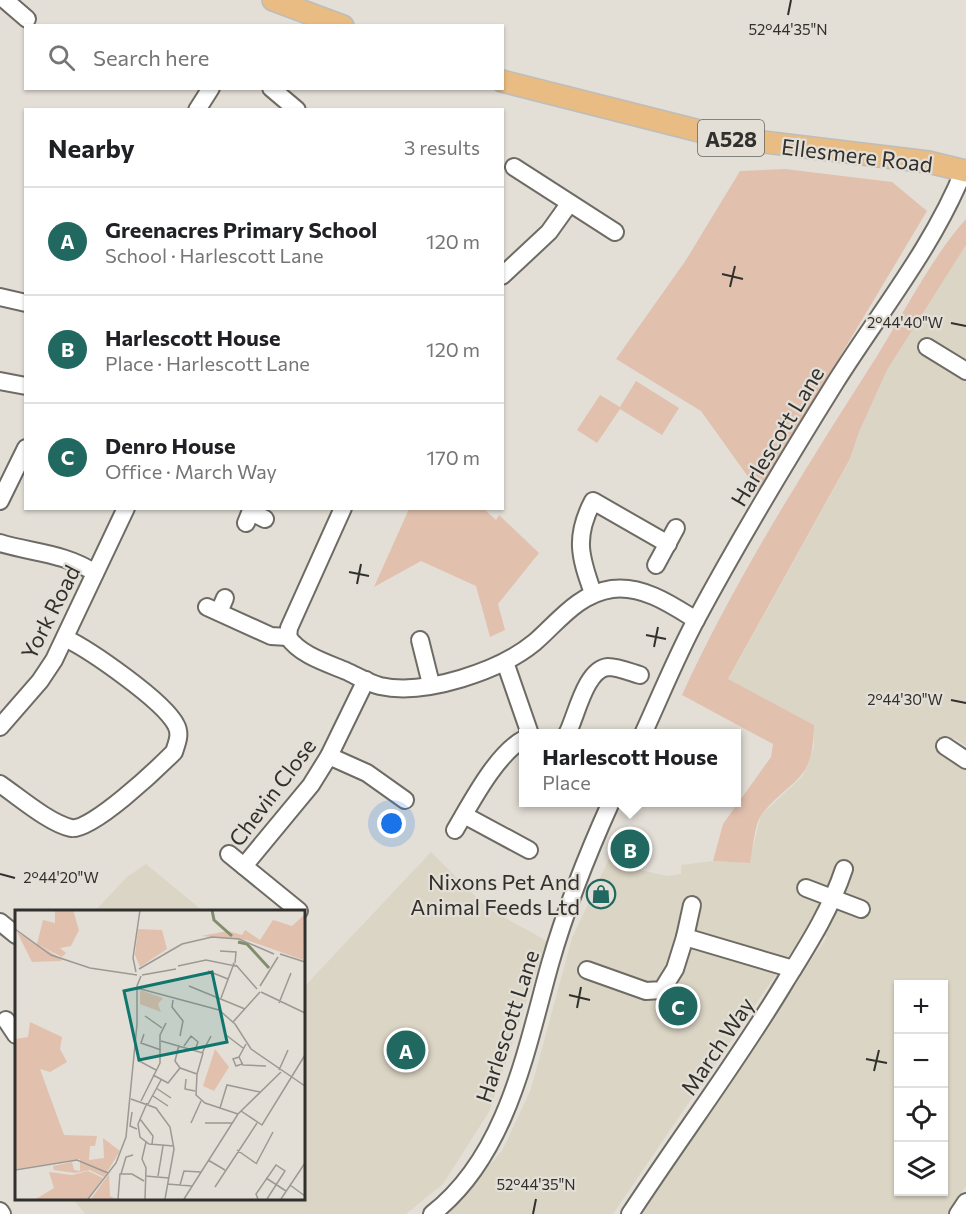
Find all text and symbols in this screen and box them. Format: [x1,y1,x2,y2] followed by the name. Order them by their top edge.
[748,20,828,38] text: 52°44'35"N
[24,24,504,90] search box
[45,41,78,74] icon: search
[93,44,209,71] text: Search here
[698,120,764,156] road number: A528
[48,132,135,163] text: Nearby
[780,132,934,178] street label: Ellesmere Road
[404,135,480,159] text: 3 results
[105,216,377,243] text: Greenacres Primary School
[60,229,75,253] text: A
[426,229,480,253] text: 120 m
[105,243,323,267] text: School · Harlescott Lane
[867,313,943,331] text: 2°44'40"W
[105,324,281,351] text: Harlescott House
[61,337,74,361] text: B
[426,337,480,361] text: 120 m
[105,351,310,375] text: Place · Harlescott Lane
[725,361,829,511] street label: Harlescott Lane
[105,432,236,459] text: Denro House
[61,445,74,469] text: C
[427,445,480,469] text: 170 m
[105,459,277,483] text: Office · March Way
[15,561,85,663] street label: York Road
[867,690,943,708] text: 2°44'30"W
[519,729,741,807] popup
[223,733,321,851] street label: Chevin Close
[542,743,718,770] text: Harlescott House
[542,770,591,794] text: Place
[377,809,406,838] your location
[610,826,650,872] pin: B
[23,868,99,886] text: 2°44'20"W
[410,868,580,920] place label: Nixons Pet And Animal Feeds Ltd
[585,878,617,910] shop icon: Nixons Pet And Animal Feeds Ltd
[15,910,304,1199] inset map
[470,946,544,1106] street label: Harlescott Lane
[894,980,948,1196] map controls
[894,980,948,1034] button: +
[658,984,698,1028] pin: C
[674,992,760,1100] street label: March Way
[386,1028,426,1072] pin: A
[894,1034,948,1088] button: −
[894,1088,948,1142] button: locate
[894,1142,948,1196] button: layers
[496,1175,576,1193] text: 52°44'35"N

